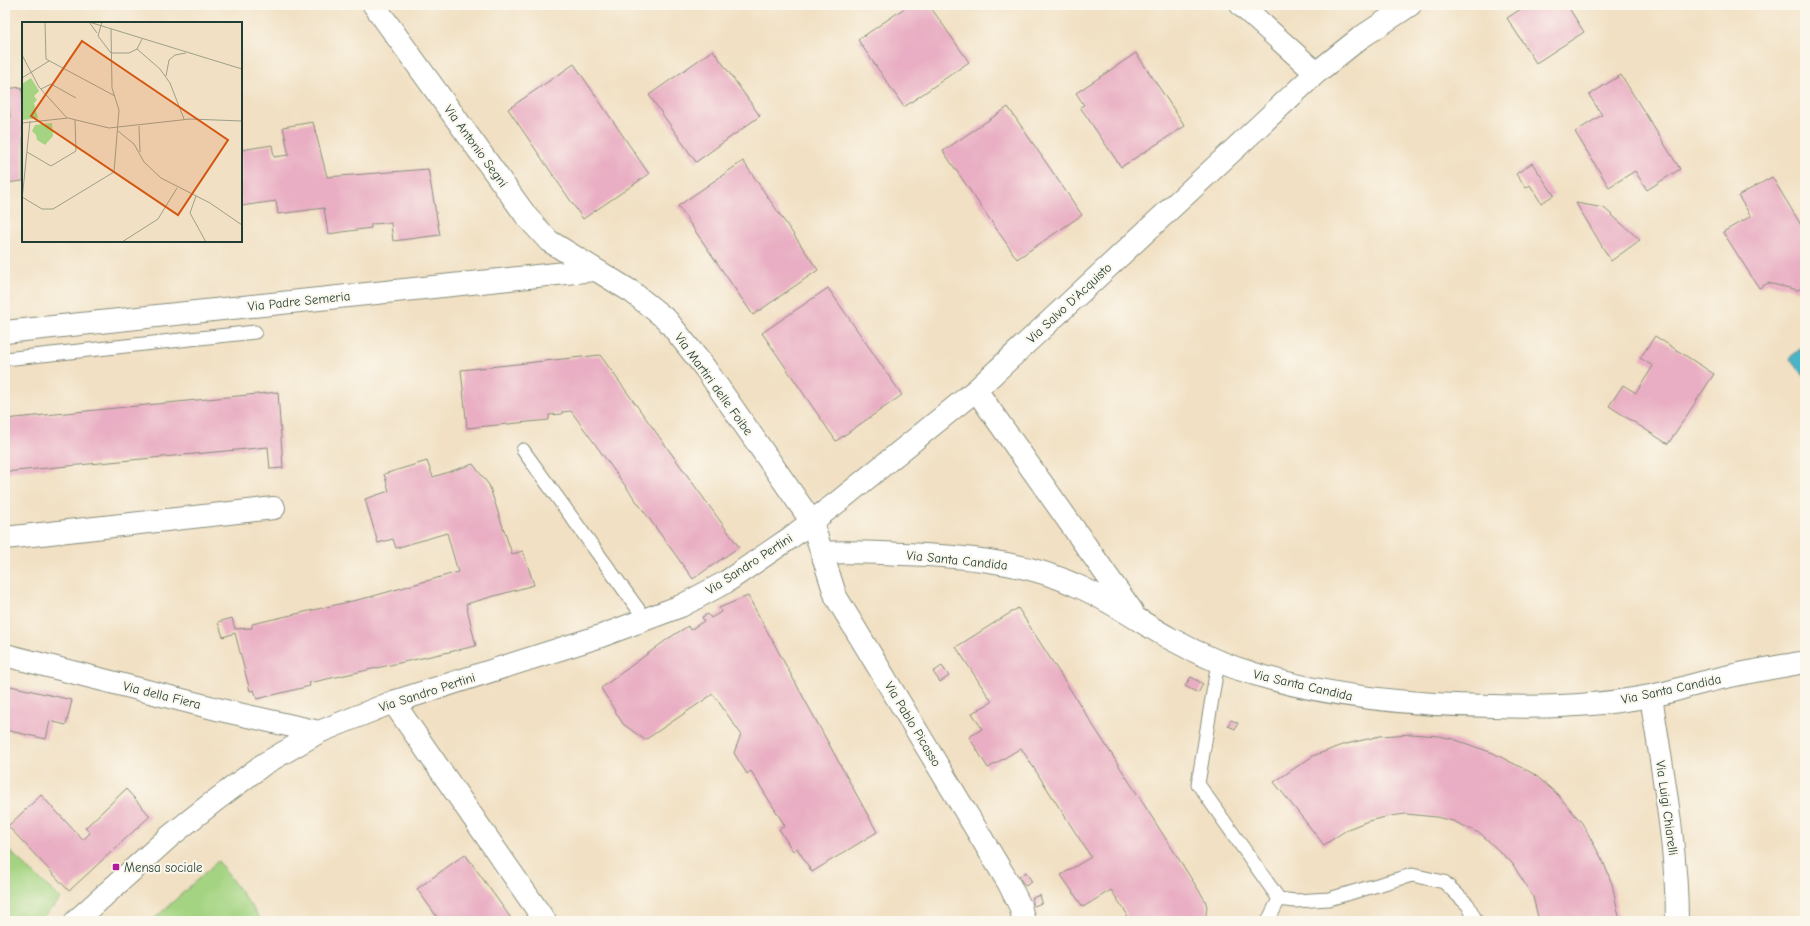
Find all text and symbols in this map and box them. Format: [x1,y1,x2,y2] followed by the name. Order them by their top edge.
[22,22,242,242] inset map
[441,102,511,190] street label: Via Antonio Segni
[1023,260,1115,346] street label: Via Salvo D'Acquisto
[247,288,351,314] street label: Via Padre Semeria
[672,330,756,438] street label: Via Martiri delle Foibe
[703,530,795,598] street label: Via Sandro Pertini
[906,547,1008,573] street label: Via Santa Candida
[1252,666,1354,704] street label: Via Santa Candida
[377,669,477,715] street label: Via Sandro Pertini
[1620,671,1722,707] street label: Via Santa Candida
[122,678,202,712] street label: Via della Fiera
[882,679,944,769] street label: Via Pablo Picasso
[1653,760,1681,856] street label: Via Luigi Chiarelli
[124,860,203,875] place label: Mensa sociale
[111,862,121,872] marker: Mensa sociale

